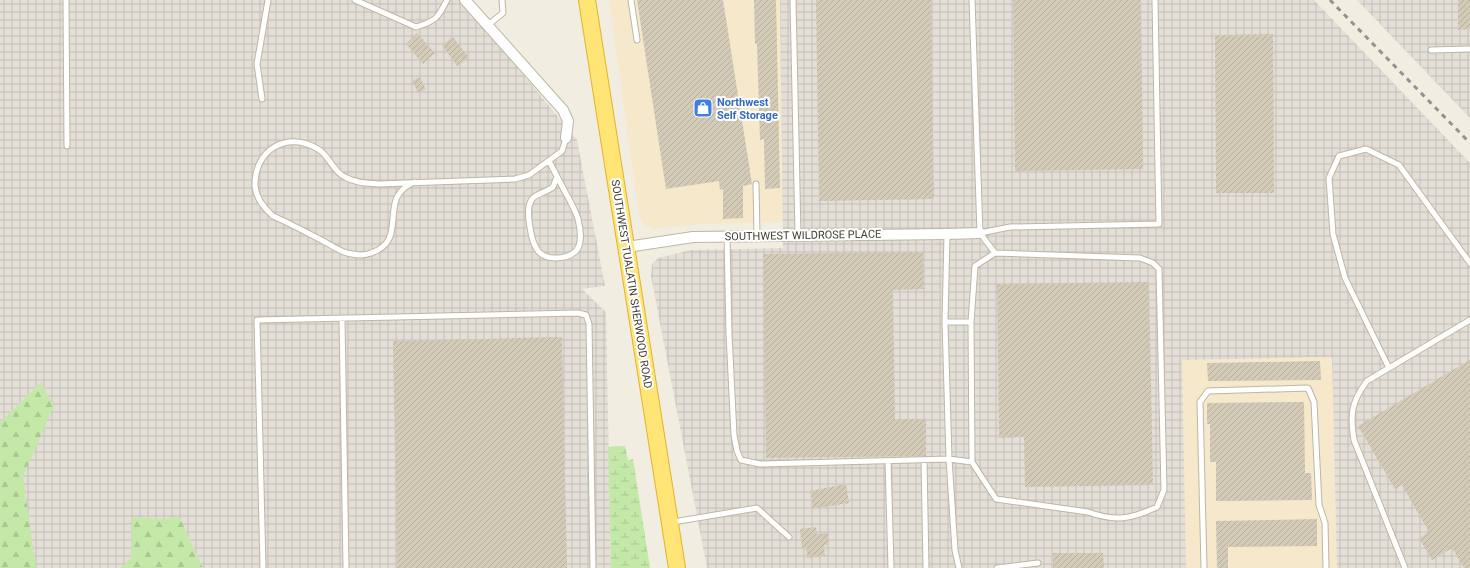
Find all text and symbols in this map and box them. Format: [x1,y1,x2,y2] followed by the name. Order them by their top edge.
[717,96,778,122] place label: Northwest Self Storage
[692,97,714,119] shop icon: Northwest Self Storage
[609,179,654,389] street label: SOUTHWEST TUALATIN SHERWOOD ROAD
[725,228,881,243] street label: SOUTHWEST WILDROSE PLACE

